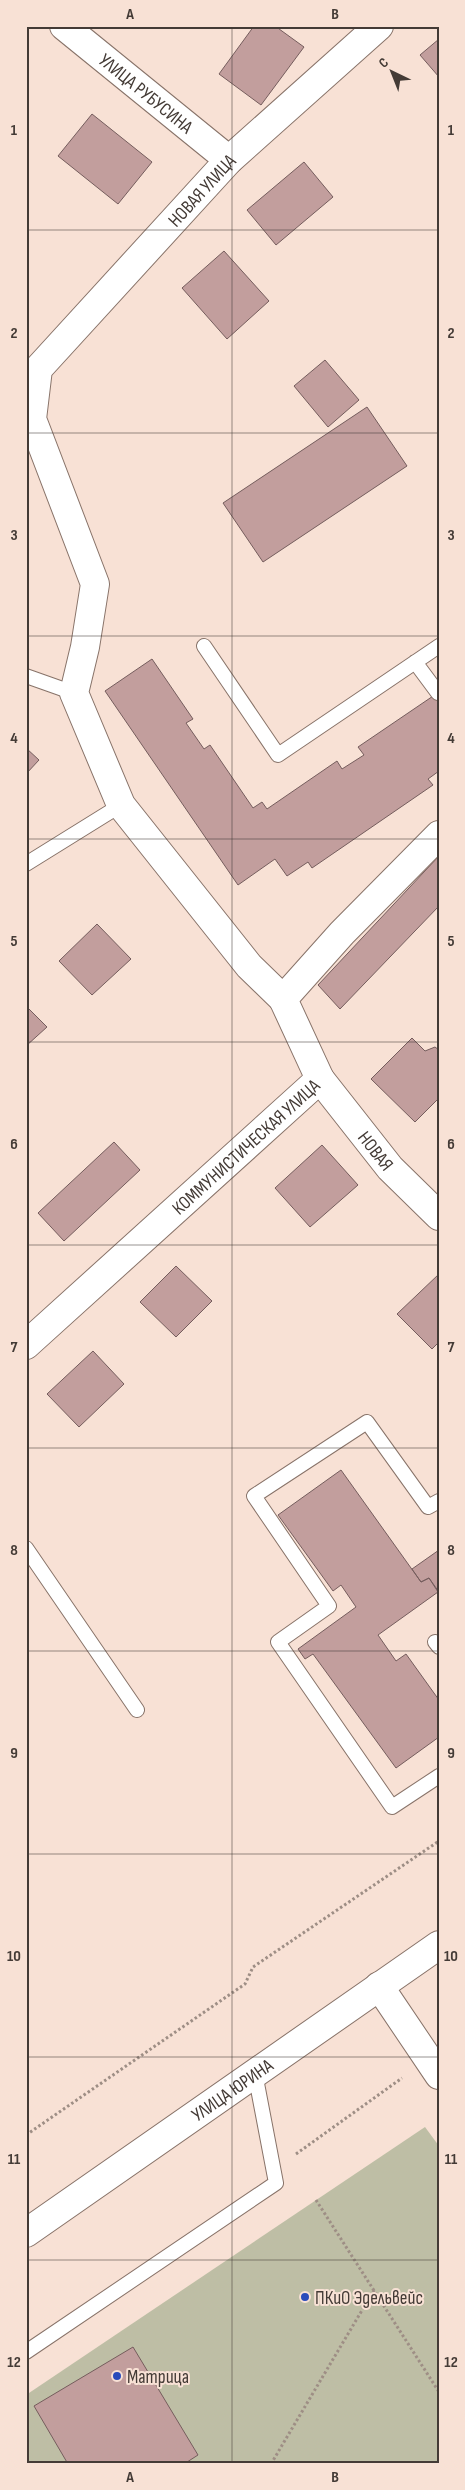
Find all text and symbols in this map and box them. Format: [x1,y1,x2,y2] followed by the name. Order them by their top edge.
[125,5,134,24] text: A
[331,5,339,24] text: B
[368,48,418,98] north arrow
[94,49,198,140] street label: УЛИЦА РУБУСИНА
[375,54,392,72] text: С
[11,121,18,140] text: 1
[448,121,455,140] text: 1
[164,149,242,232] street label: НОВАЯ УЛИЦА
[10,324,18,343] text: 2
[447,324,455,343] text: 2
[10,526,18,545] text: 3
[447,526,455,545] text: 3
[10,729,18,748] text: 4
[447,729,455,748] text: 4
[10,932,18,951] text: 5
[447,932,455,951] text: 5
[168,1074,326,1220] street label: КОММУНИСТИЧЕСКАЯ УЛИЦА
[352,1127,398,1176] street label: НОВАЯ
[10,1135,18,1154] text: 6
[447,1135,455,1154] text: 6
[11,1338,18,1357] text: 7
[448,1338,455,1357] text: 7
[10,1541,18,1560] text: 8
[447,1541,455,1560] text: 8
[10,1744,18,1763] text: 9
[447,1744,455,1763] text: 9
[7,1947,21,1966] text: 10
[444,1947,458,1966] text: 10
[188,2054,279,2127] street label: УЛИЦА ЮРИНА
[8,2150,21,2169] text: 11
[445,2150,458,2169] text: 11
[315,2287,423,2310] place label: ПКиО Эдельвейс
[299,2291,311,2303] marker: ПКиО Эдельвейс
[7,2353,21,2372] text: 12
[444,2353,458,2372] text: 12
[127,2366,189,2389] place label: Матрица
[111,2370,123,2382] marker: Матрица
[125,2468,134,2487] text: A
[331,2468,339,2487] text: B

